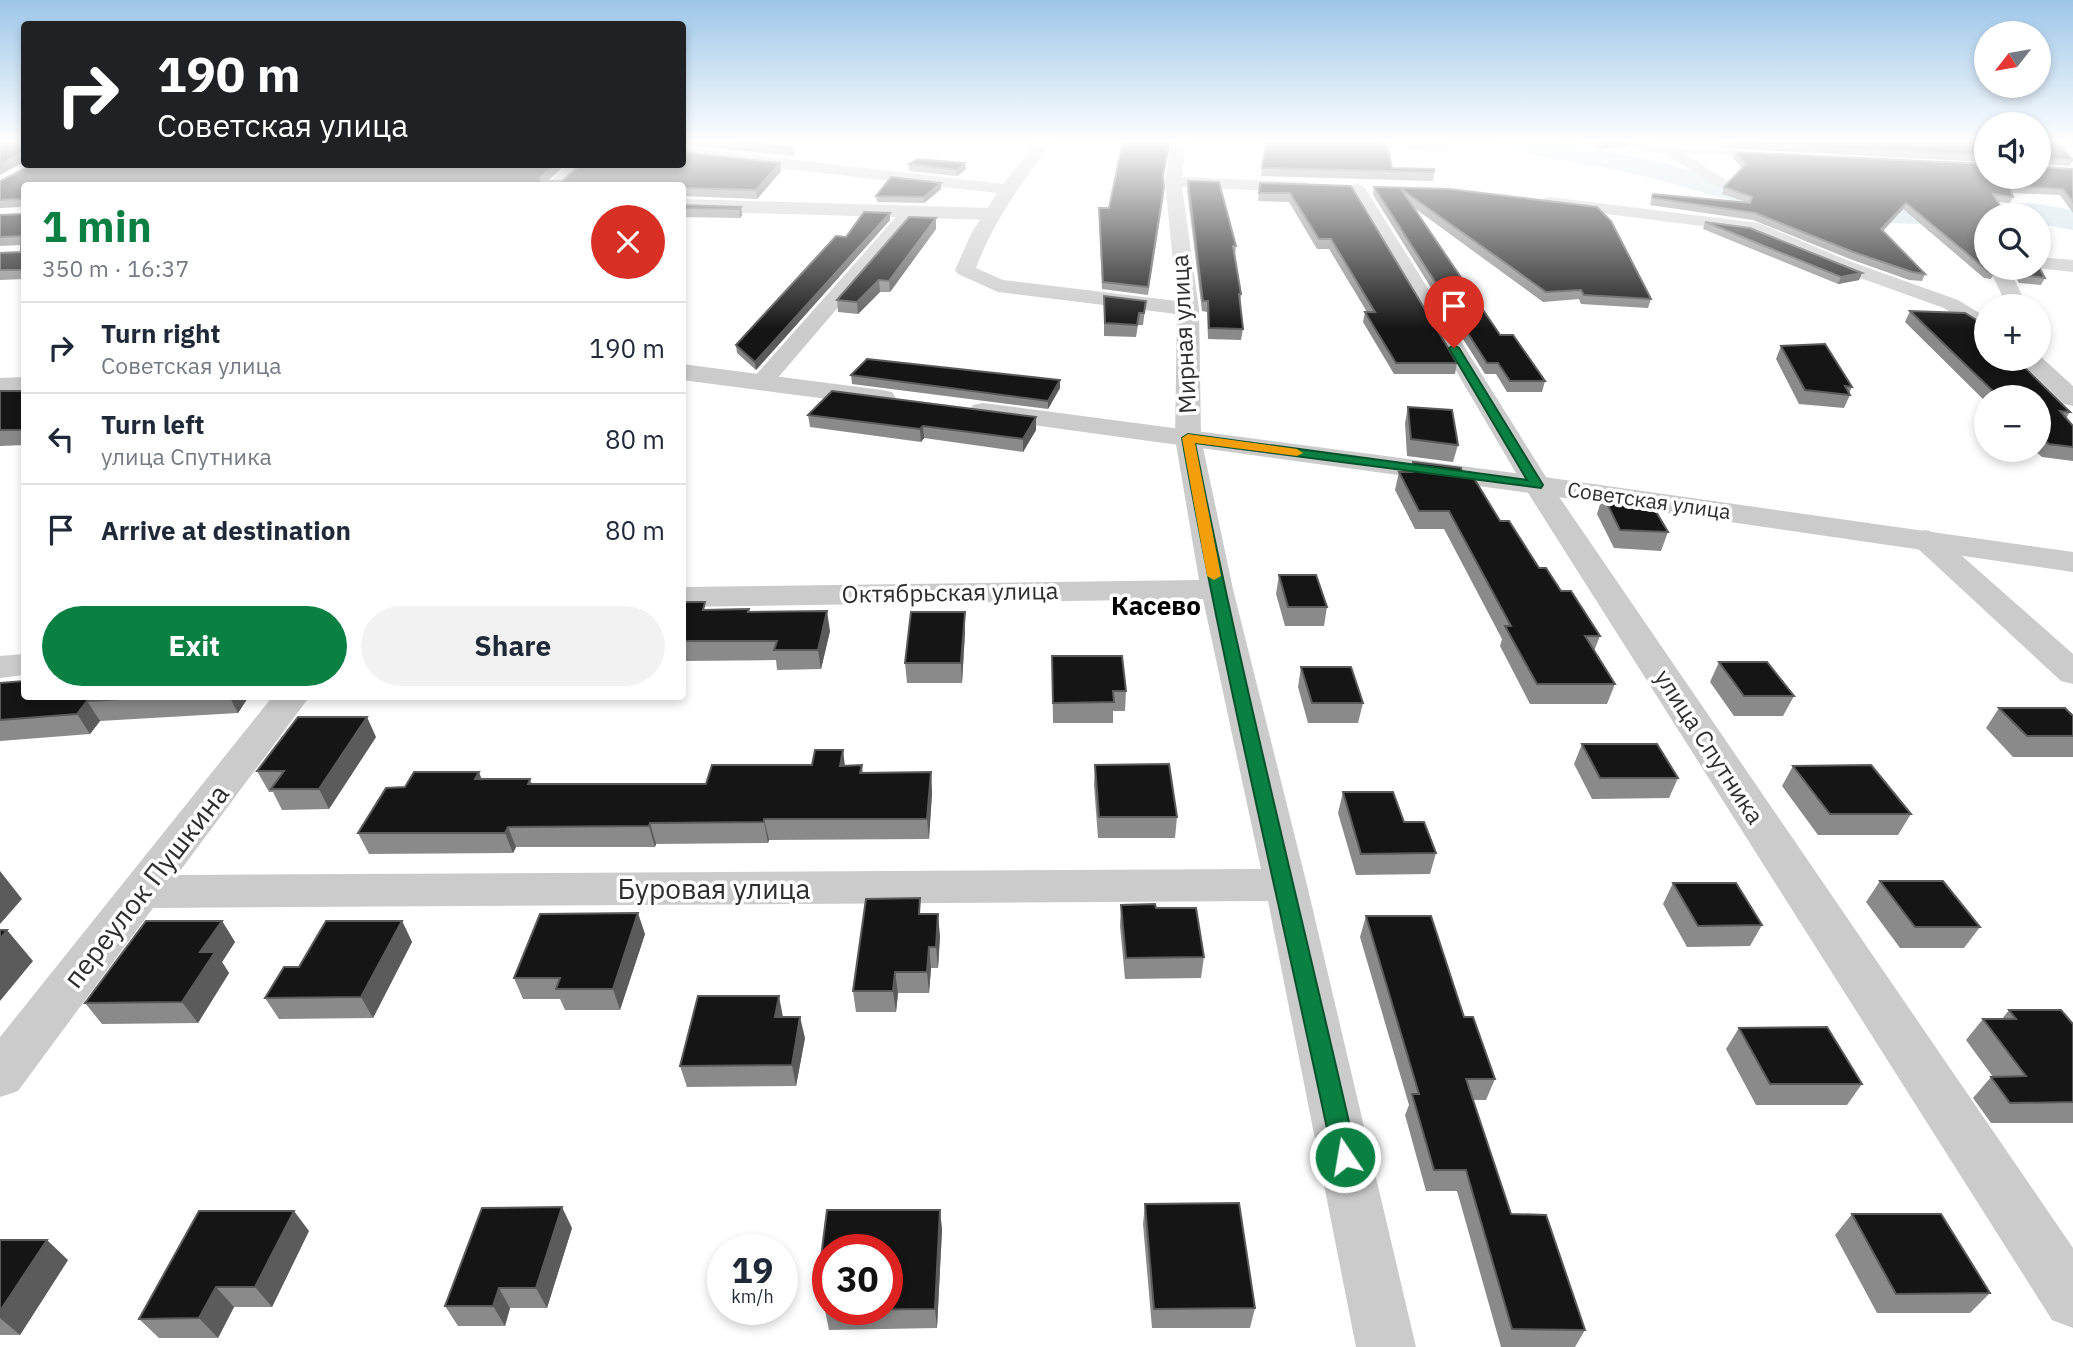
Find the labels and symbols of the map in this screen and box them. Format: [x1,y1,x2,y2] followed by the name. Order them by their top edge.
[1974,21,2051,98] north arrow
[1163,253,1203,414] street label: Мирная улица
[1424,276,1484,348] pin
[1566,475,1733,525] street label: Советская улица
[841,574,1059,610] street label: Октябрьская улица
[1111,588,1201,622] district label: Касево
[1648,663,1772,830] street label: улица Спутника
[54,776,237,995] street label: переулок Пушкина
[617,870,811,907] street label: Буровая улица
[1308,1120,1382,1194] position arrow
[812,1234,903,1325] speed limit sign: 30

